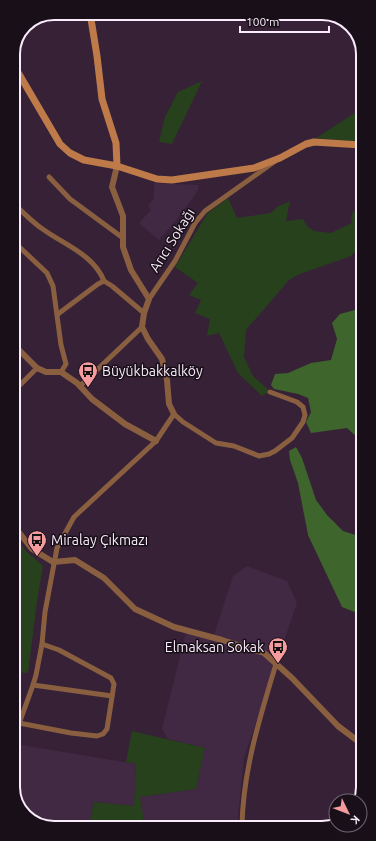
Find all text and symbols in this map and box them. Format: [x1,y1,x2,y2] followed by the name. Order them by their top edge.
[240,8,329,34] scale bar
[246,15,279,28] text: 100 m
[146,205,198,275] street label: Arıcı Sokağı
[77,360,99,388] bus stop icon: Büyükbakkalköy
[102,363,203,379] place label: Büyükbakkalköy
[26,529,48,557] bus stop icon: Miralay Çıkmazı
[51,532,148,548] place label: Miralay Çıkmazı
[267,636,289,664] bus stop icon: Elmaksan Sokak
[165,639,264,655] place label: Elmaksan Sokak
[328,793,368,833] north arrow
[348,813,362,827] text: K

